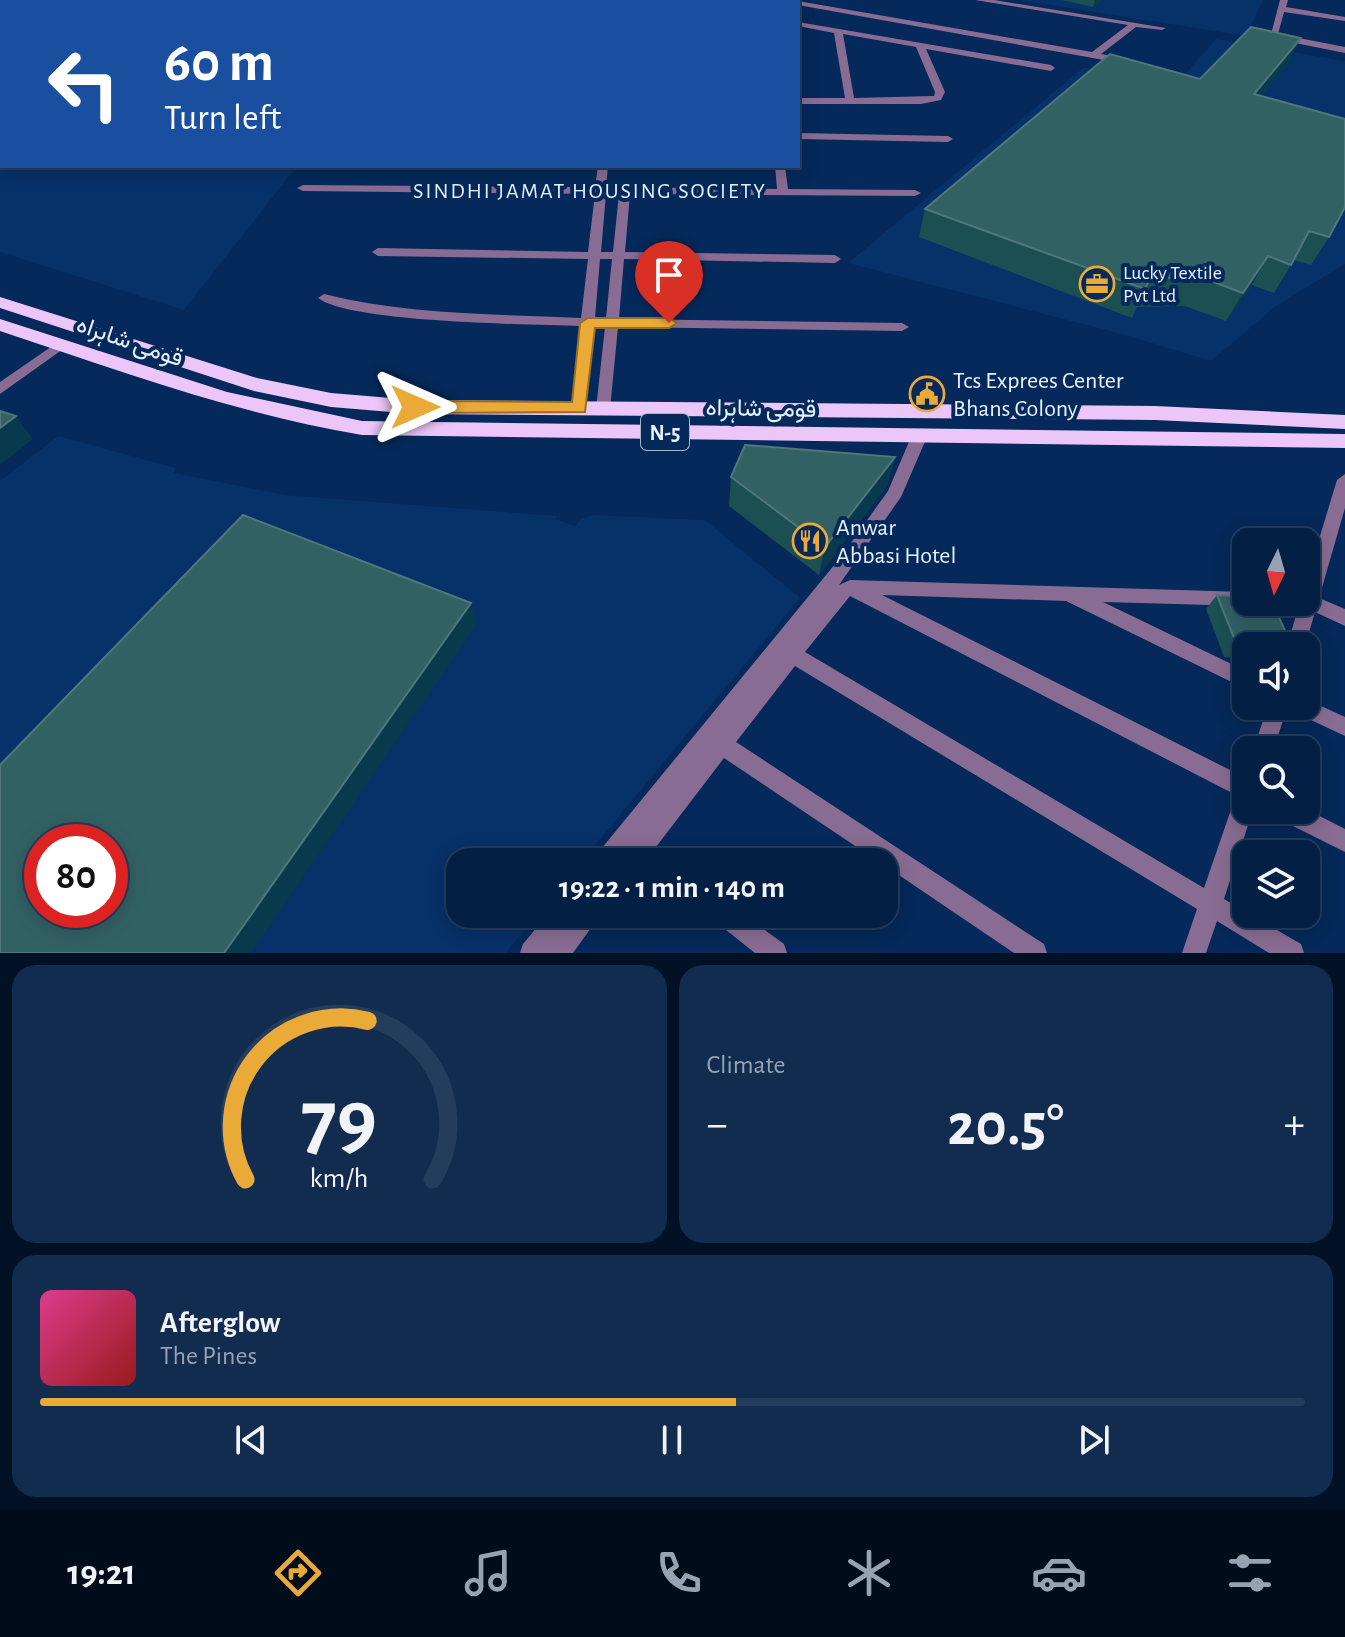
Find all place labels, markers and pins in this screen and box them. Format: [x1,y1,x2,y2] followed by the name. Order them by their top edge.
[635,241,703,323] pin
[1123,263,1222,306] place label: Lucky Textile Pvt Ltd
[1078,265,1116,303] office icon: Lucky Textile Pvt Ltd
[953,369,1124,421] place label: Tcs Exprees Center Bhans Colony
[908,375,946,413] public building icon: Tcs Exprees Center Bhans Colony
[836,516,956,568] place label: Anwar Abbasi Hotel
[791,522,829,560] restaurant icon: Anwar Abbasi Hotel

